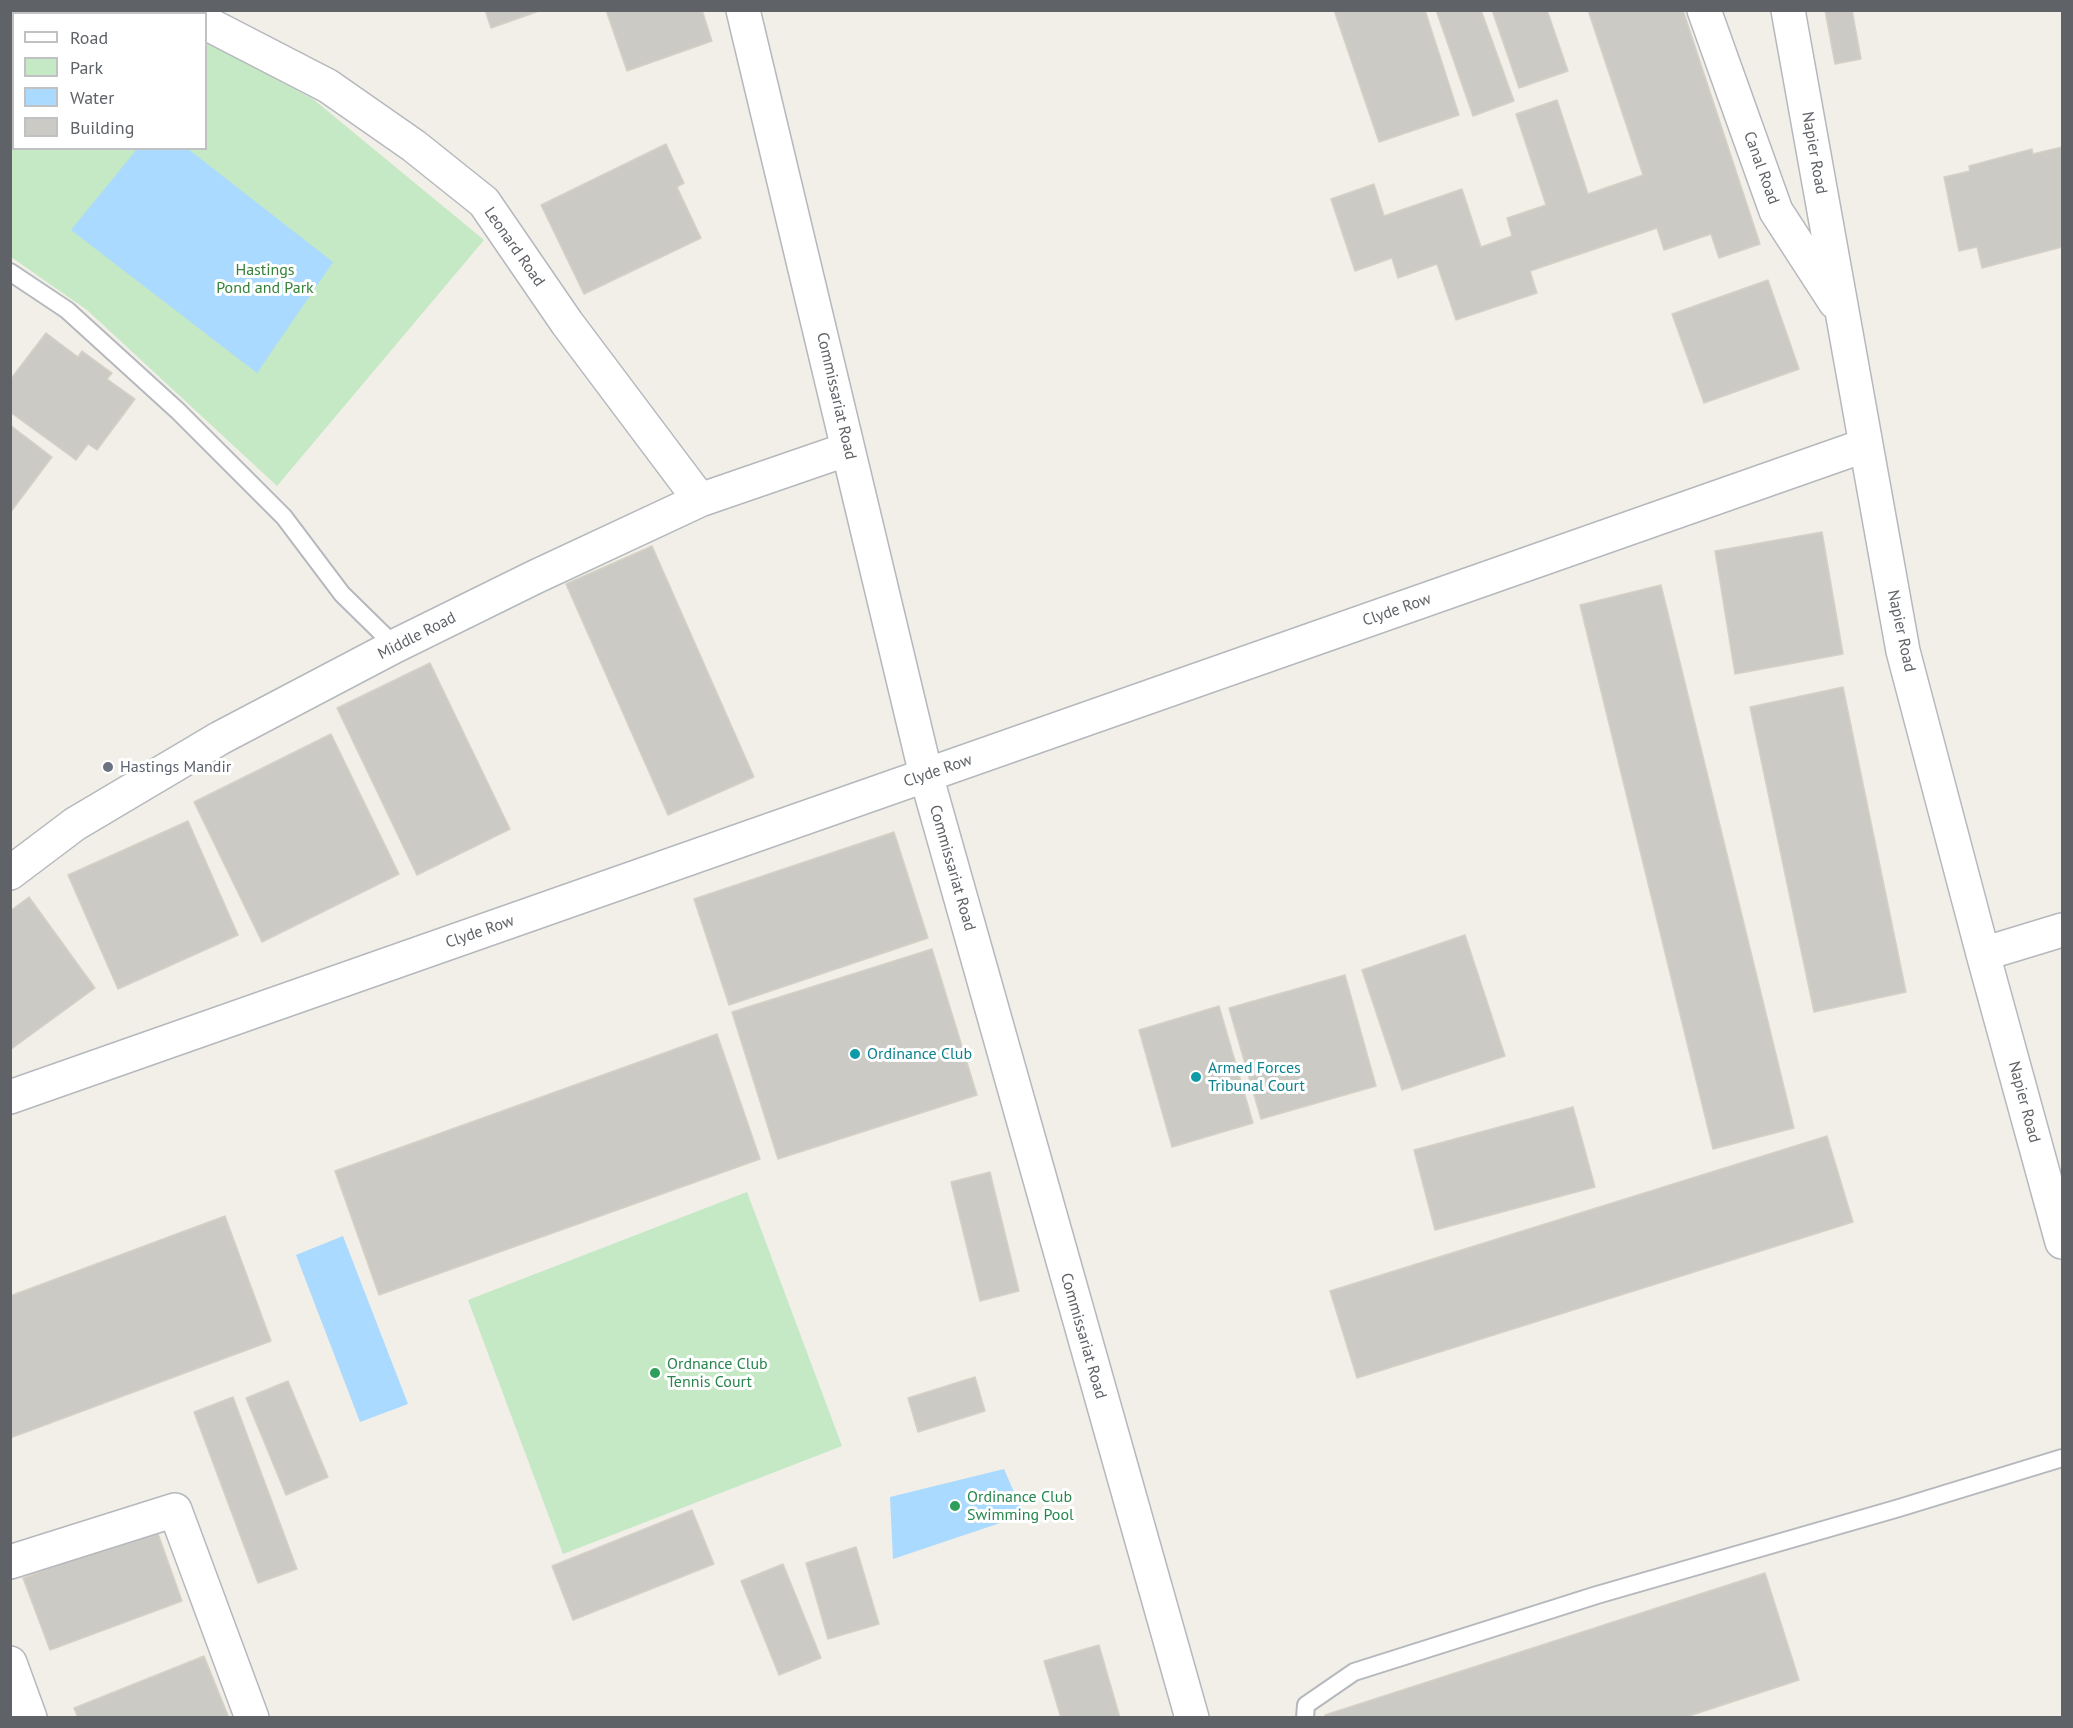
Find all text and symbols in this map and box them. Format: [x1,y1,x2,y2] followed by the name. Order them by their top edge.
[12,12,207,150] legend
[70,26,108,49] text: Road
[70,56,103,79] text: Park
[70,86,114,109] text: Water
[1797,110,1831,196] street label: Napier Road
[70,116,134,139] text: Building
[1739,129,1783,207] street label: Canal Road
[480,204,548,290] street label: Leonard Road
[216,260,314,298] park label: Hastings Pond and Park
[812,330,860,462] street label: Commissariat Road
[1883,588,1919,674] street label: Napier Road
[1360,589,1434,631] street label: Clyde Row
[375,608,459,664] street label: Middle Road
[901,750,975,792] street label: Clyde Row
[120,757,231,777] place label: Hastings Mandir
[101,760,115,774] marker: Hastings Mandir
[925,803,979,933] street label: Commissariat Road
[443,911,517,953] street label: Clyde Row
[867,1044,972,1064] place label: Ordinance Club
[848,1047,862,1061] marker: Ordinance Club
[1208,1058,1305,1096] place label: Armed Forces Tribunal Court
[2004,1059,2044,1145] street label: Napier Road
[1189,1070,1203,1084] marker: Armed Forces Tribunal Court
[1056,1271,1110,1401] street label: Commissariat Road
[667,1354,768,1392] place label: Ordnance Club Tennis Court
[648,1366,662,1380] marker: Ordnance Club Tennis Court
[967,1487,1074,1525] place label: Ordinance Club Swimming Pool
[948,1499,962,1513] marker: Ordinance Club Swimming Pool

